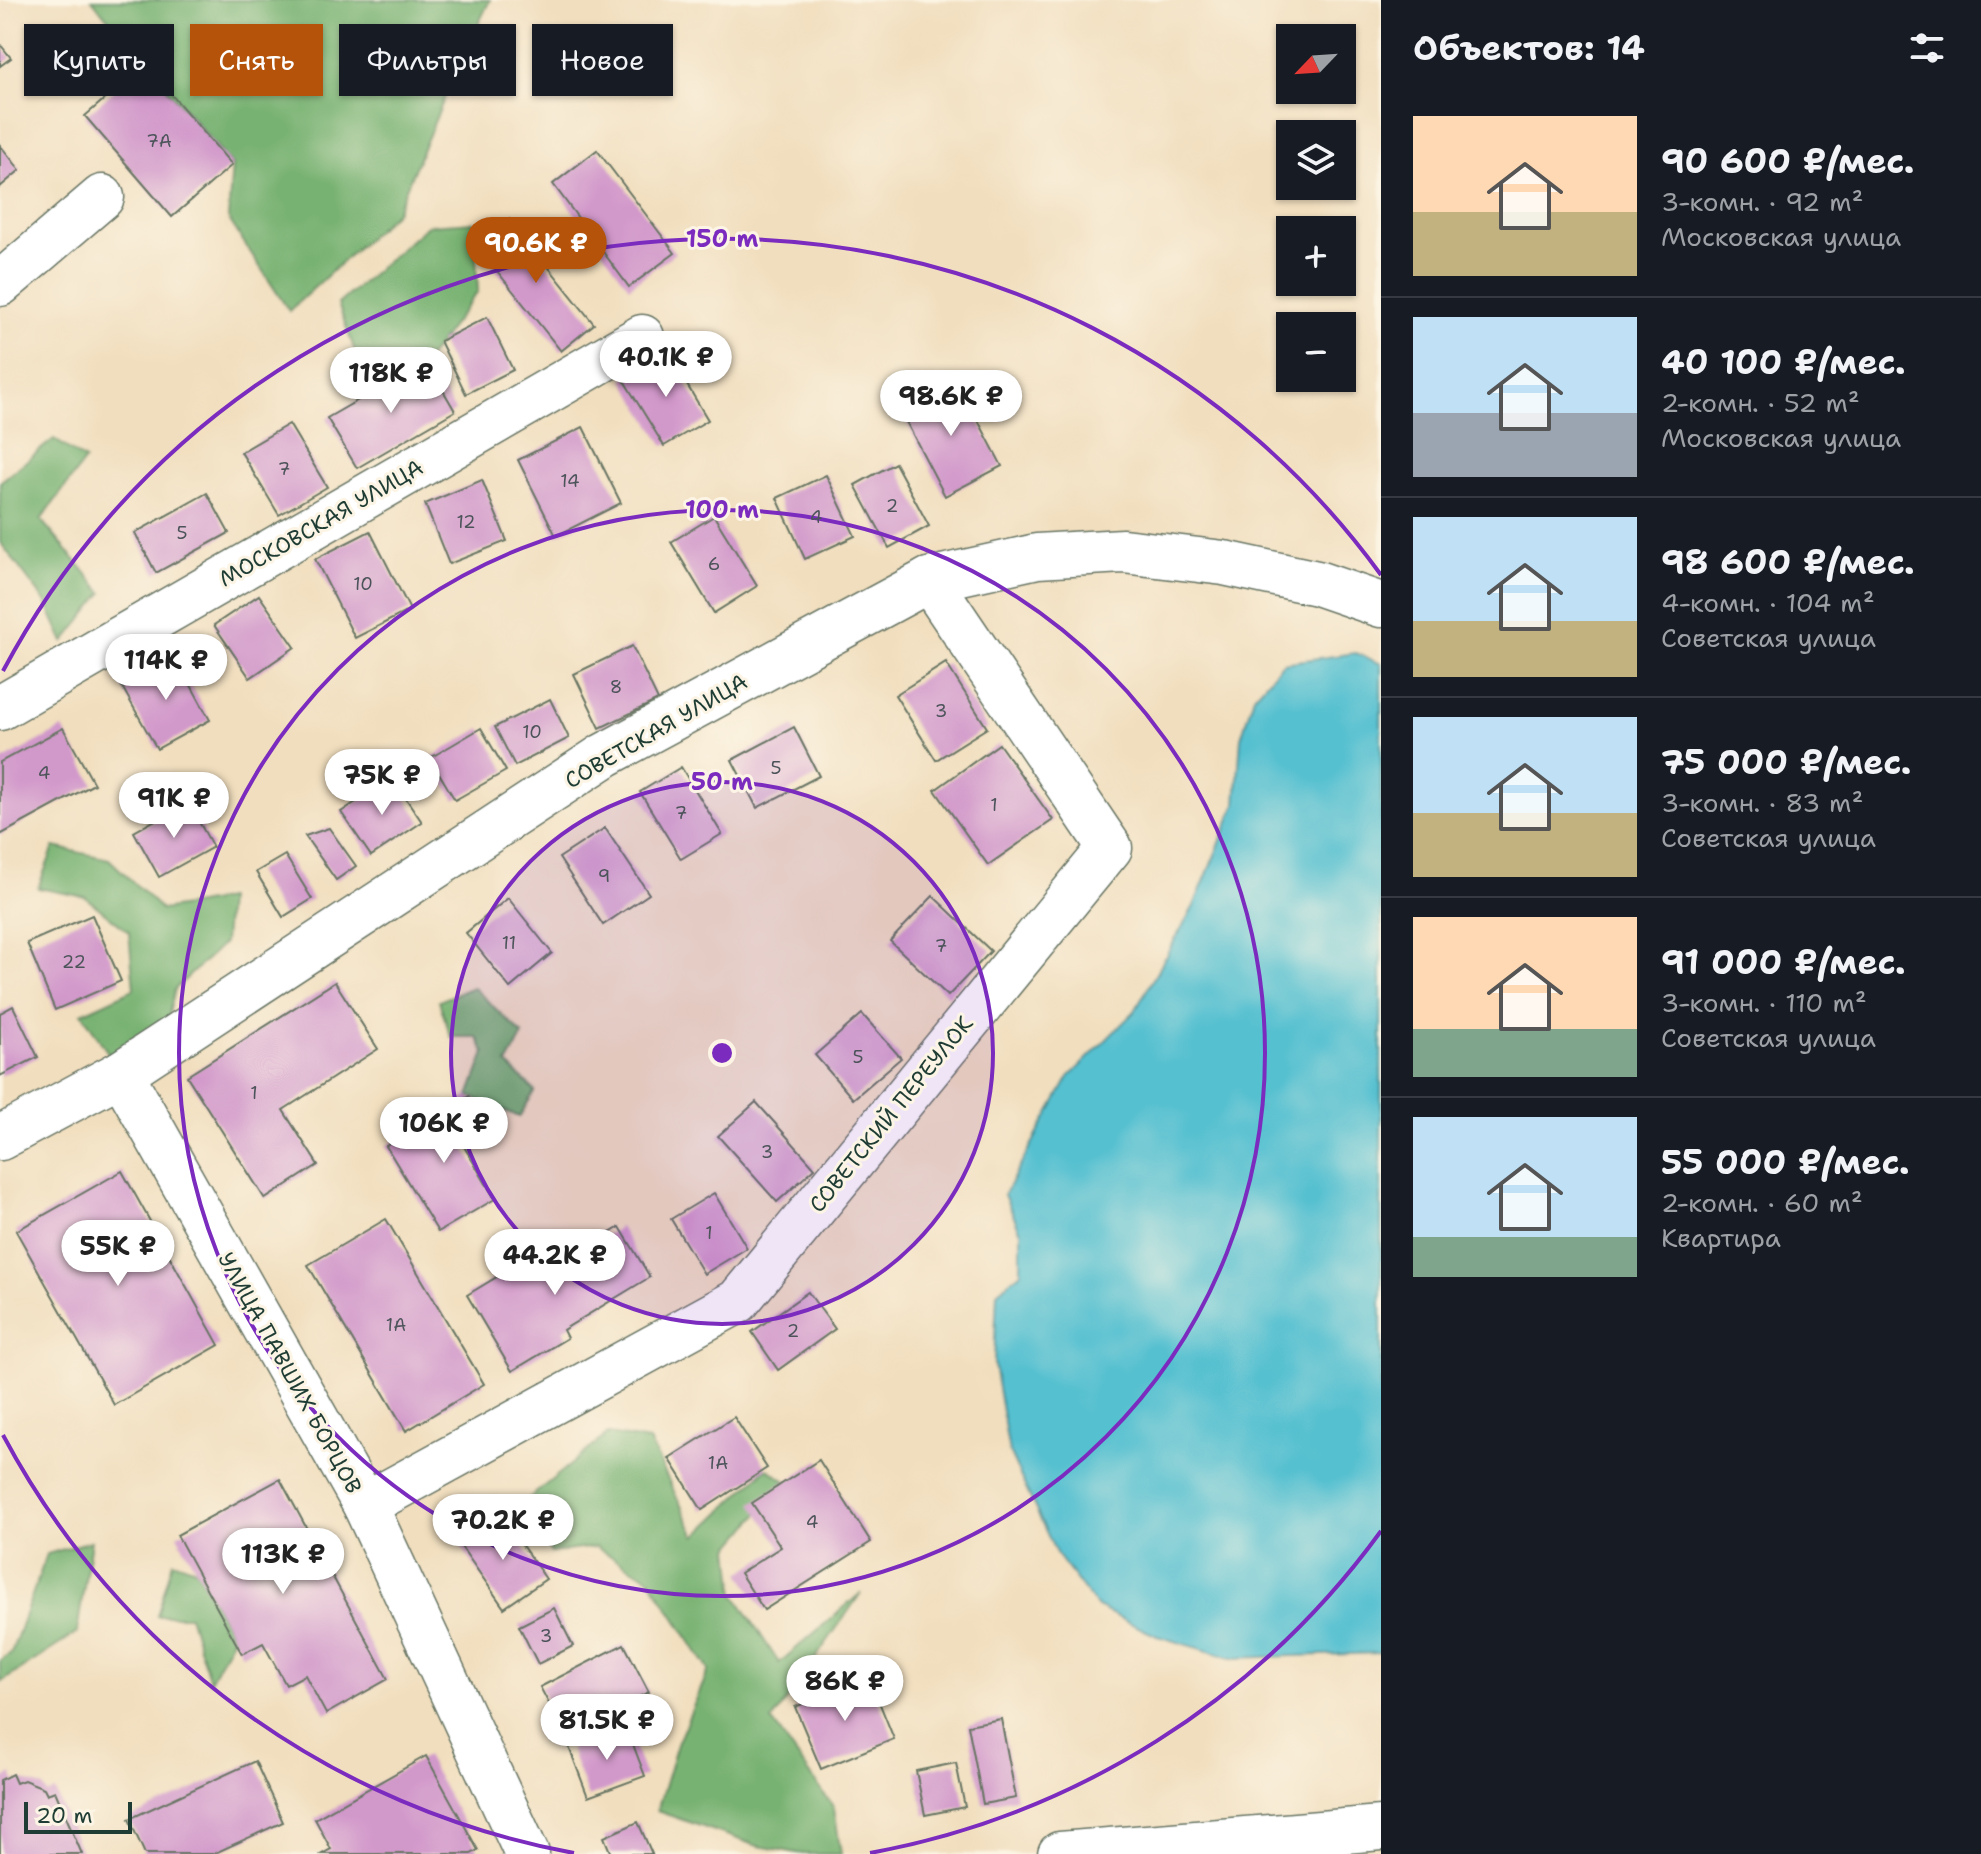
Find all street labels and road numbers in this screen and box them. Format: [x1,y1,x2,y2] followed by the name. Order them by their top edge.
[214,453,428,593] street label: МОСКОВСКАЯ УЛИЦА
[559,667,753,795] street label: СОВЕТСКАЯ УЛИЦА
[803,1010,979,1218] street label: СОВЕТСКИЙ ПЕРЕУЛОК
[211,1247,369,1499] street label: УЛИЦА ПАВШИХ БОРЦОВ

